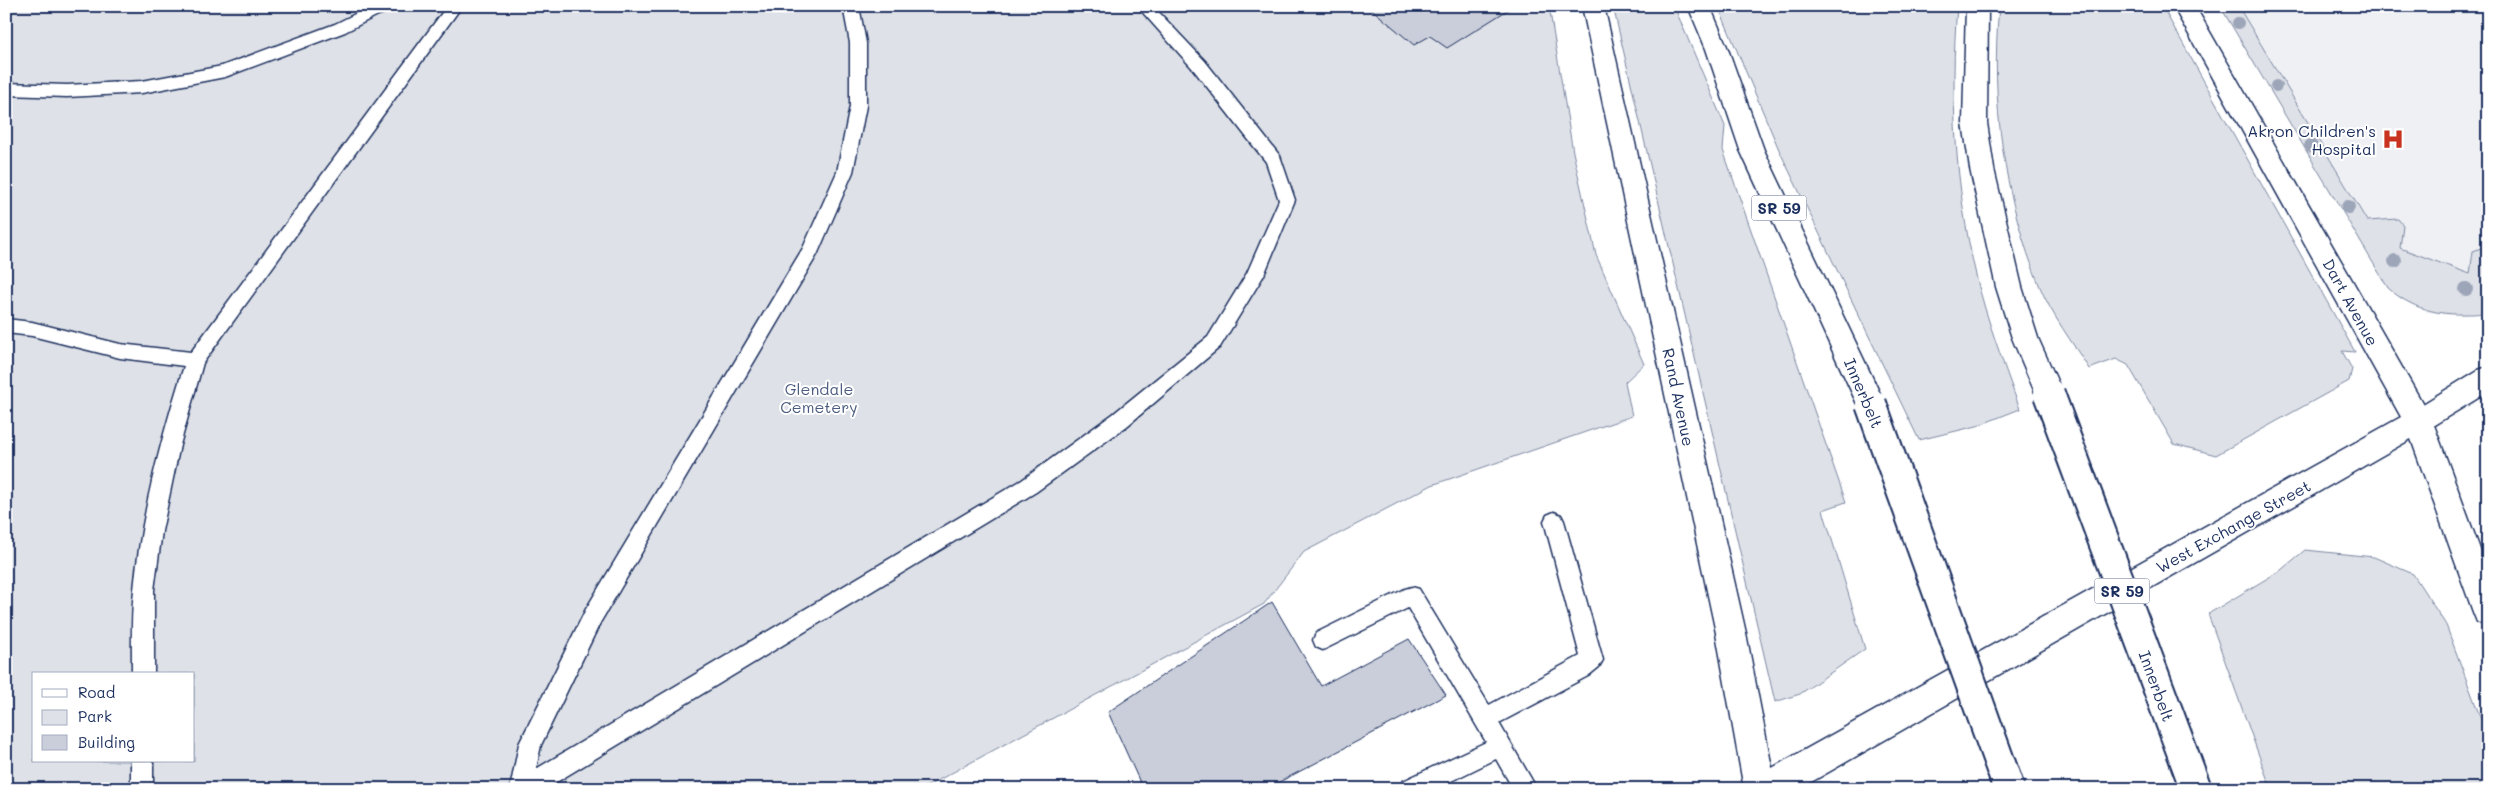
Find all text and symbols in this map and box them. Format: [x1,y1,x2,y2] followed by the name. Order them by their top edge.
[2247,120,2376,159] place label: Akron Children's Hospital
[2380,126,2406,152] hospital icon: Akron Children's Hospital
[1752,196,1806,220] road number: SR 59
[2318,255,2384,349] street label: Dart Avenue
[1658,346,1700,448] street label: Rand Avenue
[1840,355,1888,431] street label: Innerbelt
[780,378,858,417] park label: Glendale Cemetery
[2152,475,2314,577] street label: West Exchange Street
[2094,578,2150,604] road number: SR 59
[2135,648,2179,724] street label: Innerbelt
[32,672,195,762] legend
[78,682,115,702] text: Road
[78,706,112,726] text: Park
[78,732,135,752] text: Building

